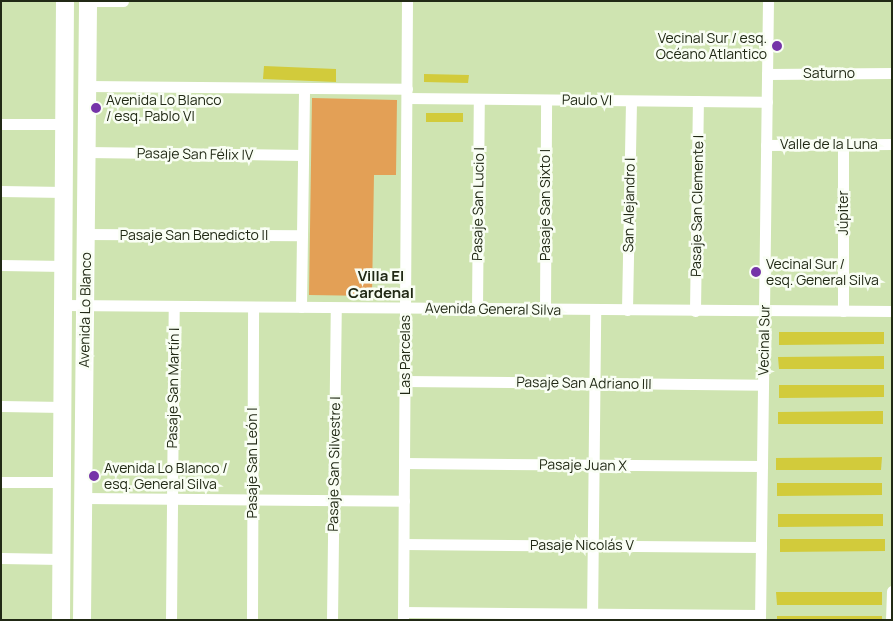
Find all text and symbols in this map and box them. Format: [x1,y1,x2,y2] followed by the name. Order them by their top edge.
[656,30,767,62] place label: Vecinal Sur / esq. Océano Atlantico
[771,40,783,52] marker: Vecinal Sur / esq. Océano Atlantico
[803,65,855,81] street label: Saturno
[562,91,612,109] street label: Paulo VI
[106,92,222,124] place label: Avenida Lo Blanco / esq. Pablo VI
[90,102,102,114] marker: Avenida Lo Blanco / esq. Pablo VI
[687,135,707,277] street label: Pasaje San Clemente I
[780,136,878,152] street label: Valle de la Luna
[137,145,253,163] street label: Pasaje San Félix IV
[469,147,487,261] street label: Pasaje San Lucio I
[537,149,553,261] street label: Pasaje San Sixto I
[620,157,638,253] street label: San Alejandro I
[835,191,851,235] street label: Júpiter
[120,227,268,243] street label: Pasaje San Benedicto II
[76,252,94,368] street label: Avenida Lo Blanco
[766,256,879,288] place label: Vecinal Sur / esq. General Silva
[348,266,414,301] district label: Villa El Cardenal
[750,266,762,278] marker: Vecinal Sur / esq. General Silva
[425,299,561,319] street label: Avenida General Silva
[755,304,773,376] street label: Vecinal Sur
[397,315,413,395] street label: Las Parcelas
[164,327,182,449] street label: Pasaje San Martín I
[516,373,652,393] street label: Pasaje San Adriano III
[324,396,344,532] street label: Pasaje San Silvestre I
[244,407,260,519] street label: Pasaje San León I
[539,456,627,474] street label: Pasaje Juan X
[104,460,228,492] place label: Avenida Lo Blanco / esq. General Silva
[88,470,100,482] marker: Avenida Lo Blanco / esq. General Silva
[530,537,634,553] street label: Pasaje Nicolás V

